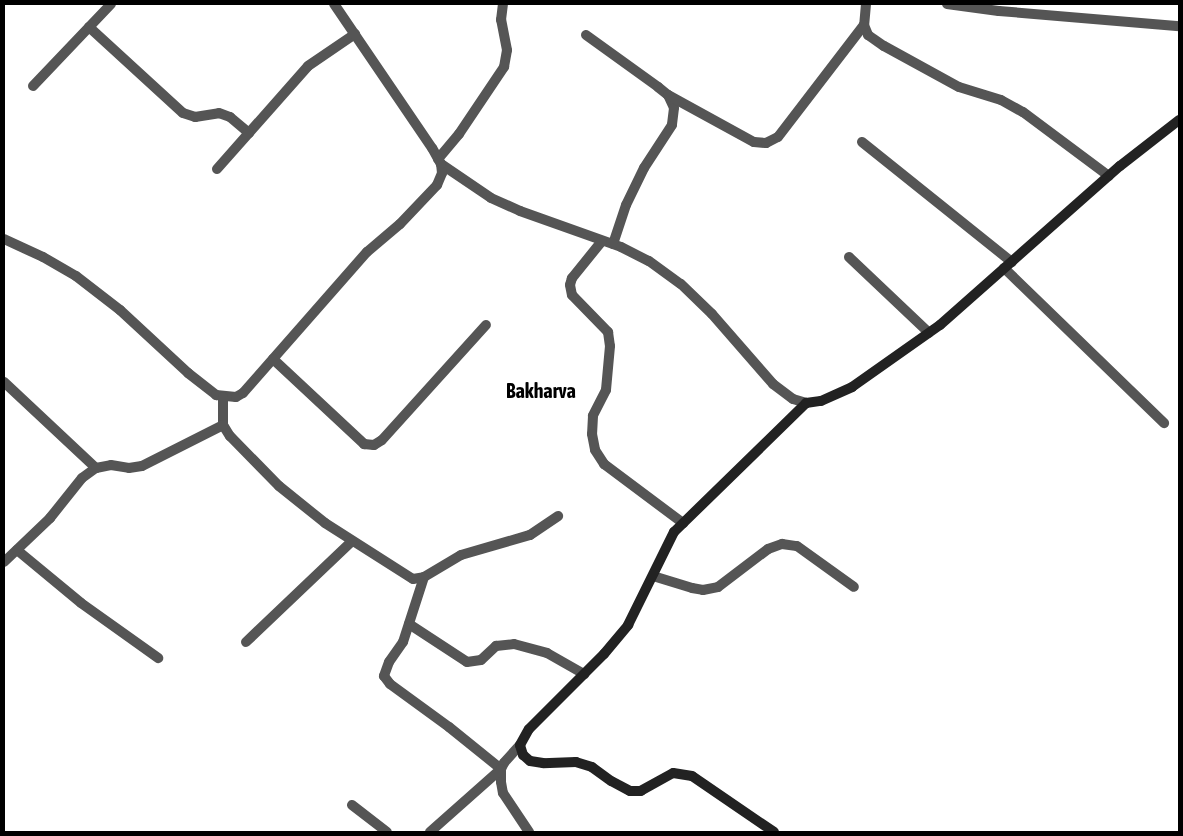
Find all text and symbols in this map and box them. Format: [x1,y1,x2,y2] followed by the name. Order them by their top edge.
[506,378,576,402] district label: Bakharva

